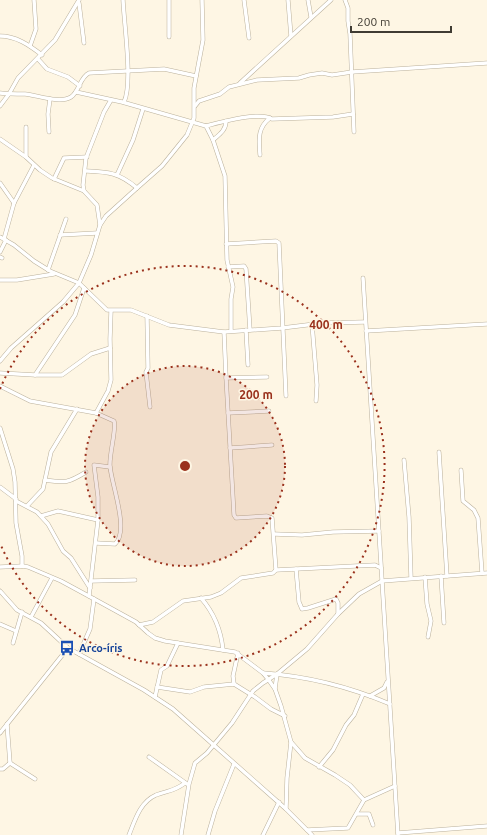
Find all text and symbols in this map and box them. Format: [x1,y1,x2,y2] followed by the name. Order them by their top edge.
[351,8,451,34] scale bar
[357,15,390,28] text: 200 m
[309,318,343,331] text: 400 m
[239,388,273,401] text: 200 m
[178,459,192,473] centre of rings
[58,639,76,657] bus stop icon: Arco-íris
[79,642,123,654] place label: Arco-íris

